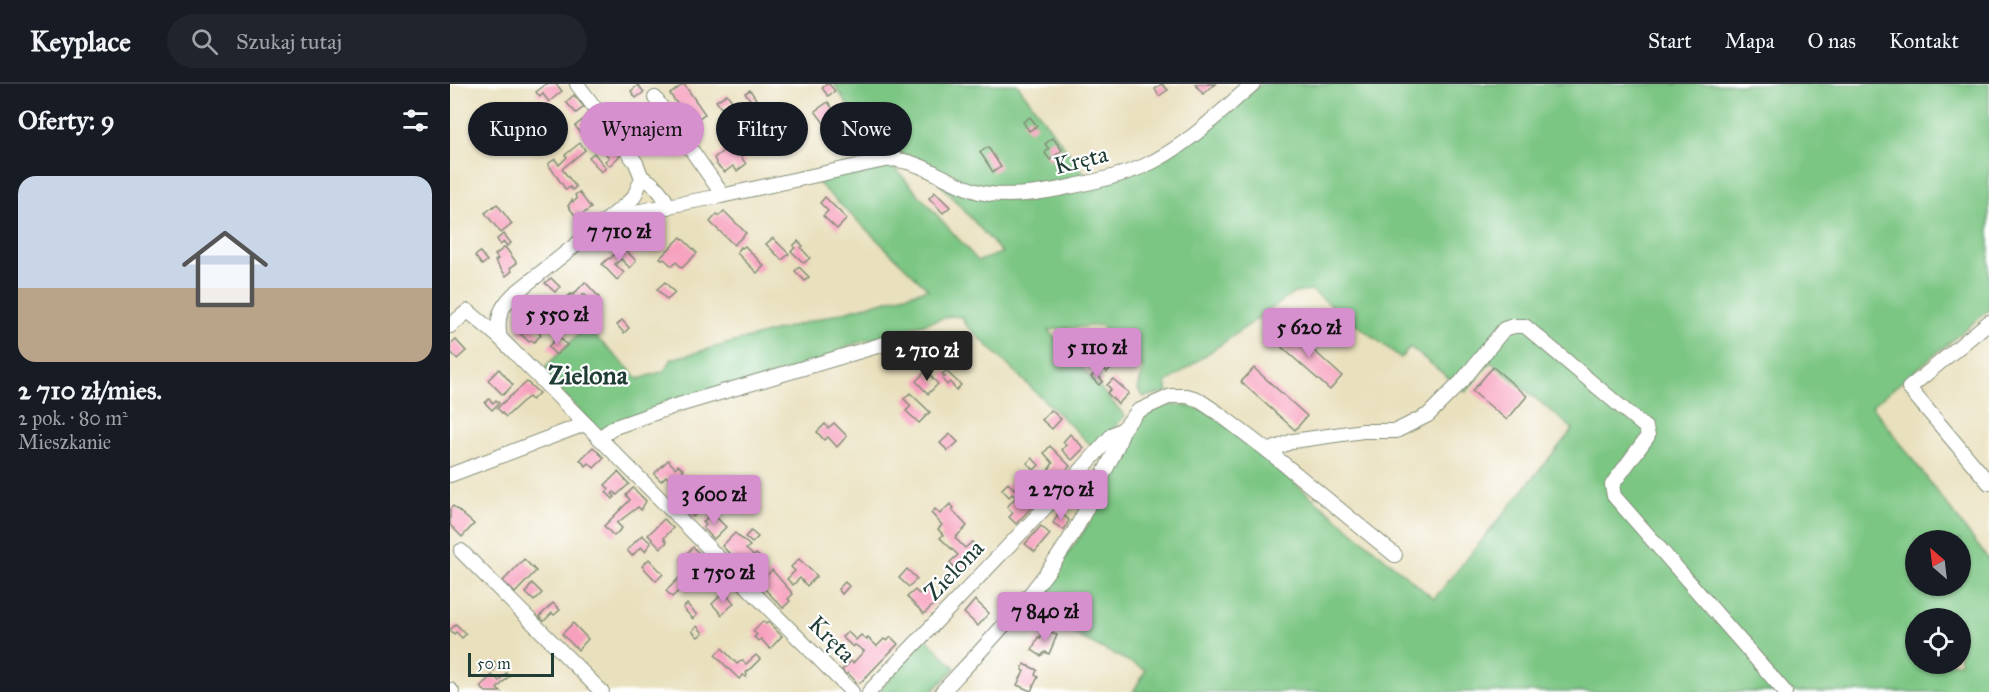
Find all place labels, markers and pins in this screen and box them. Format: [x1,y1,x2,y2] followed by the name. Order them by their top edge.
[557,212,681,263] pin: 7 710 zł
[495,295,619,346] pin: 5 550 zł
[1247,308,1371,359] pin: 5 620 zł
[1035,328,1159,379] pin: 5 110 zł
[865,331,989,382] pin: 2 710 zł
[999,470,1123,521] pin: 2 270 zł
[652,475,776,526] pin: 3 600 zł
[661,553,785,604] pin: 1 750 zł
[983,592,1107,643] pin: 7 840 zł

